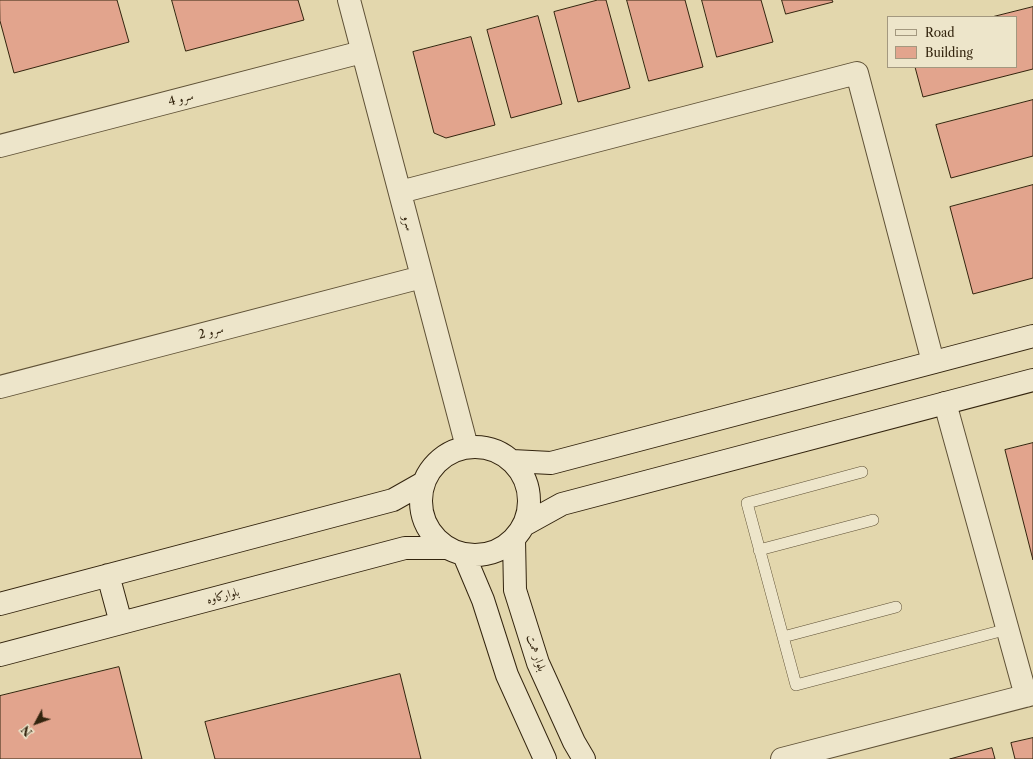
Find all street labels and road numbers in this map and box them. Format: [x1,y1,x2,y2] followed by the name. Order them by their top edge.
[167,89,195,109] street label: سرو 4
[399,214,417,232] street label: سرو
[197,322,225,342] street label: سرو 2
[205,585,241,607] street label: بلوارکاوه
[523,633,549,673] street label: بلوار همت

